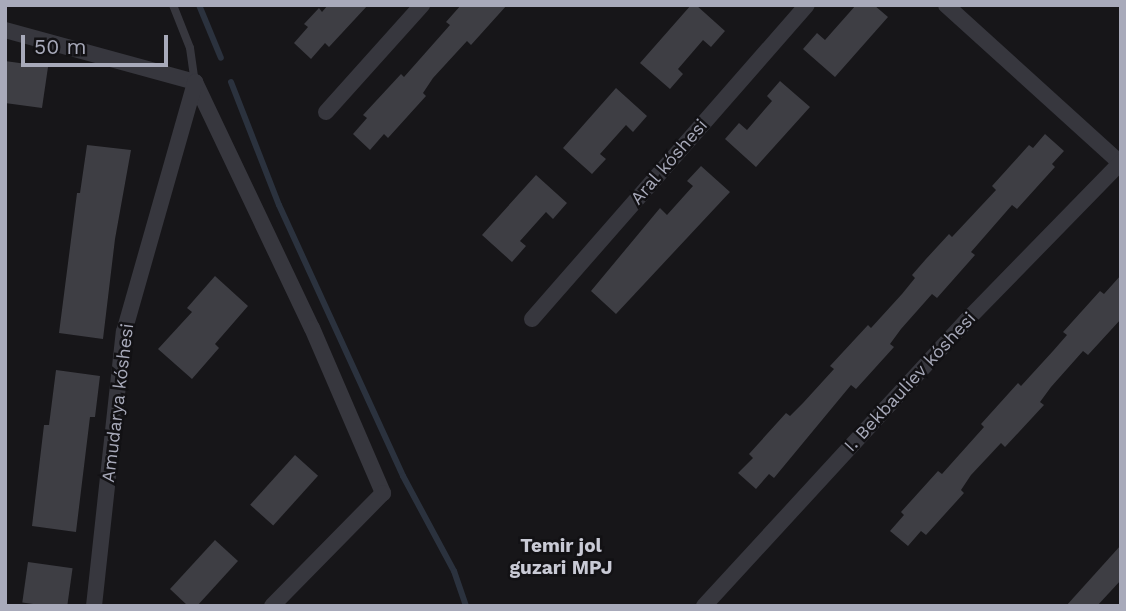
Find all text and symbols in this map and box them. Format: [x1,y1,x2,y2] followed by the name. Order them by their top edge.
[24,21,172,65] scale bar
[34,34,86,59] text: 50 m
[626,115,712,209] street label: Aral kóshesi
[840,308,980,456] street label: I. Bekbauliev kóshesi
[98,322,138,484] street label: Amudarya kóshesi
[509,535,613,579] district label: Temir jol guzari MPJ

